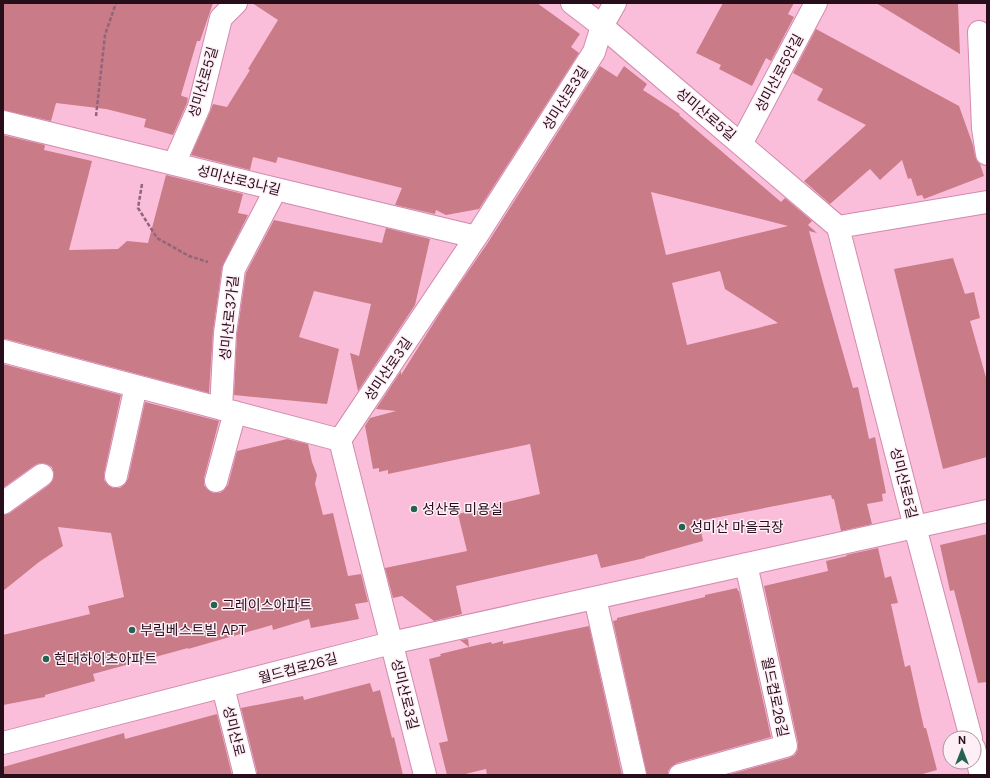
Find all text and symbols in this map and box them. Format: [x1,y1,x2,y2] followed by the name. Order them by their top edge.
[751,31,807,115] street label: 성미산로5안길
[184,44,222,120] street label: 성미산로5길
[538,62,592,134] street label: 성미산로3길
[672,84,740,144] street label: 성미산로5길
[195,161,283,199] street label: 성미산로3나길
[216,275,242,361] street label: 성미산로3가길
[360,334,416,404] street label: 성미산로3길
[886,445,922,521] street label: 성미산로5길
[422,500,503,518] place label: 성산동 미용실
[409,504,419,514] marker: 성산동 미용실
[690,518,784,536] place label: 성미산 마을극장
[677,522,687,532] marker: 성미산 마을극장
[222,596,312,614] place label: 그레이스아파트
[209,600,219,610] marker: 그레이스아파트
[140,621,246,639] place label: 부림베스트빌 APT
[127,625,137,635] marker: 부림베스트빌 APT
[256,649,340,687] street label: 월드컵로26길
[54,650,157,668] place label: 현대하이츠아파트
[41,654,51,664] marker: 현대하이츠아파트
[758,655,792,739] street label: 월드컵로26길
[387,657,423,731] street label: 성미산로3길
[219,704,249,758] street label: 성미산로
[942,730,982,770] north arrow
[958,733,966,747] text: N

